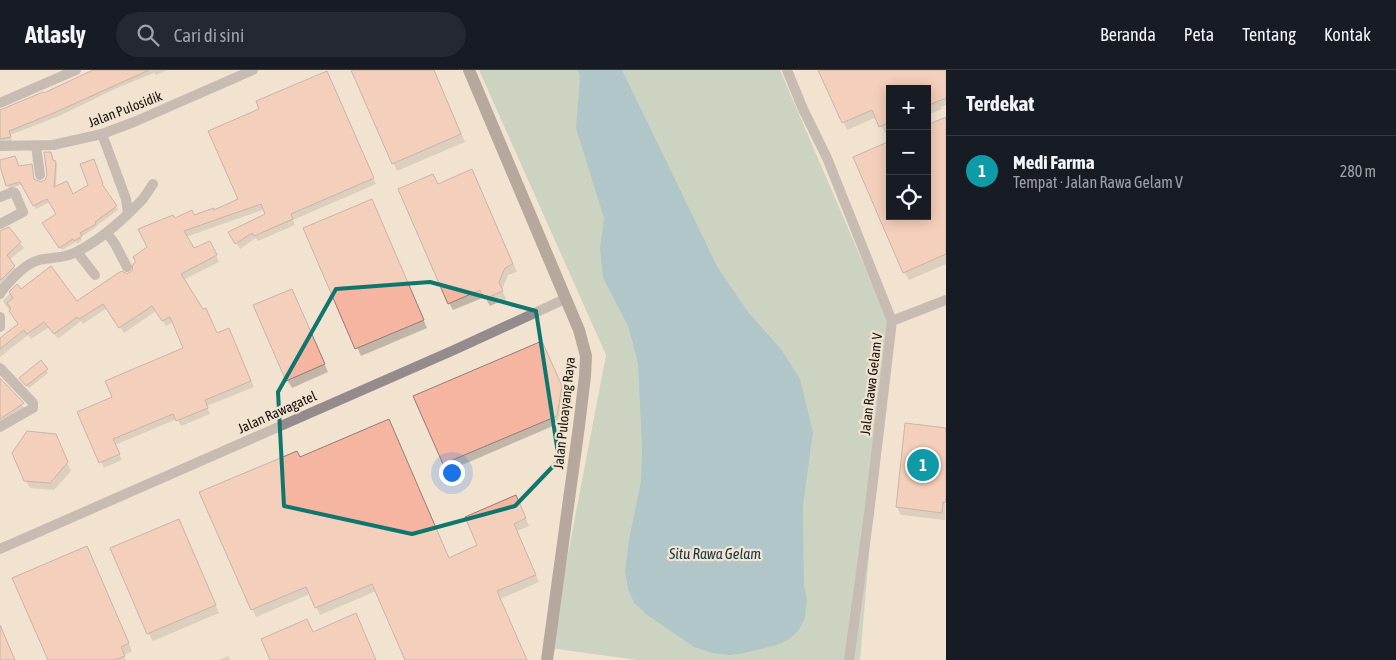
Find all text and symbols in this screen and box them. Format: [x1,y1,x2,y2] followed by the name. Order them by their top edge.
[116,12,466,57] search box
[25,21,86,48] text: Atlasly
[134,21,162,49] icon: search
[174,24,244,46] text: Cari di sini
[1100,24,1156,45] text: Beranda
[1184,24,1214,45] text: Peta
[1242,24,1296,45] text: Tentang
[1324,24,1371,45] text: Kontak
[886,85,931,220] map controls
[886,85,931,130] button: +
[86,88,164,130] street label: Jalan Pulosidik
[966,91,1034,115] text: Terdekat
[886,130,931,175] button: −
[1013,151,1094,173] text: Medi Farma
[978,162,986,180] text: 1
[1340,162,1376,180] text: 280 m
[1013,173,1183,191] text: Tempat · Jalan Rawa Gelam V
[886,175,931,220] button: locate
[857,332,885,436] street label: Jalan Rawa Gelam V
[550,356,578,470] street label: Jalan Puloayang Raya
[235,387,319,436] street label: Jalan Rawagatel
[907,446,939,484] pin: 1
[439,460,465,486] your location
[668,545,761,562] water label: Situ Rawa Gelam

